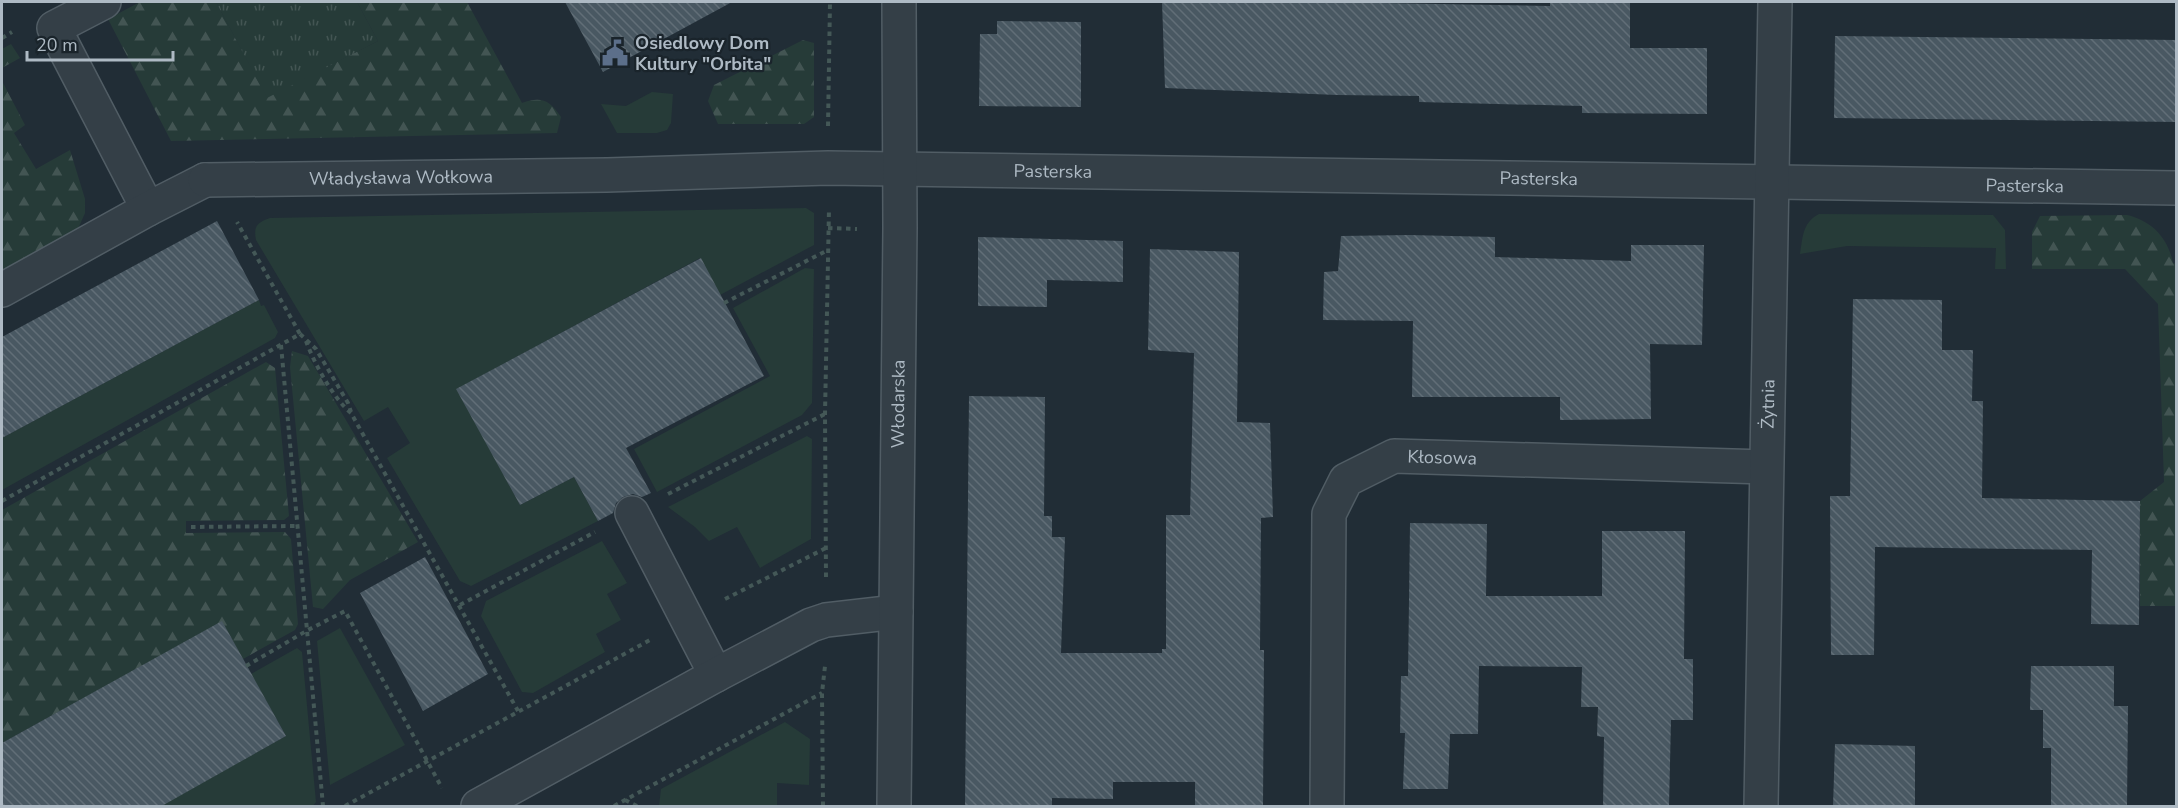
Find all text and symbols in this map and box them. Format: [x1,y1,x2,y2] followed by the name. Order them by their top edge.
[27,24,172,62] scale bar
[635,31,771,76] place label: Osiedlowy Dom Kultury "Orbita"
[36,33,78,57] text: 20 m
[600,38,630,68] public building icon: Osiedlowy Dom Kultury "Orbita"
[1013,159,1092,184] street label: Pasterska
[309,164,493,191] street label: Władysława Wołkowa
[1499,166,1578,191] street label: Pasterska
[1985,173,2064,198] street label: Pasterska
[886,360,911,448] street label: Włodarska
[1756,379,1780,429] street label: Żytnia
[1407,444,1477,470] street label: Kłosowa

